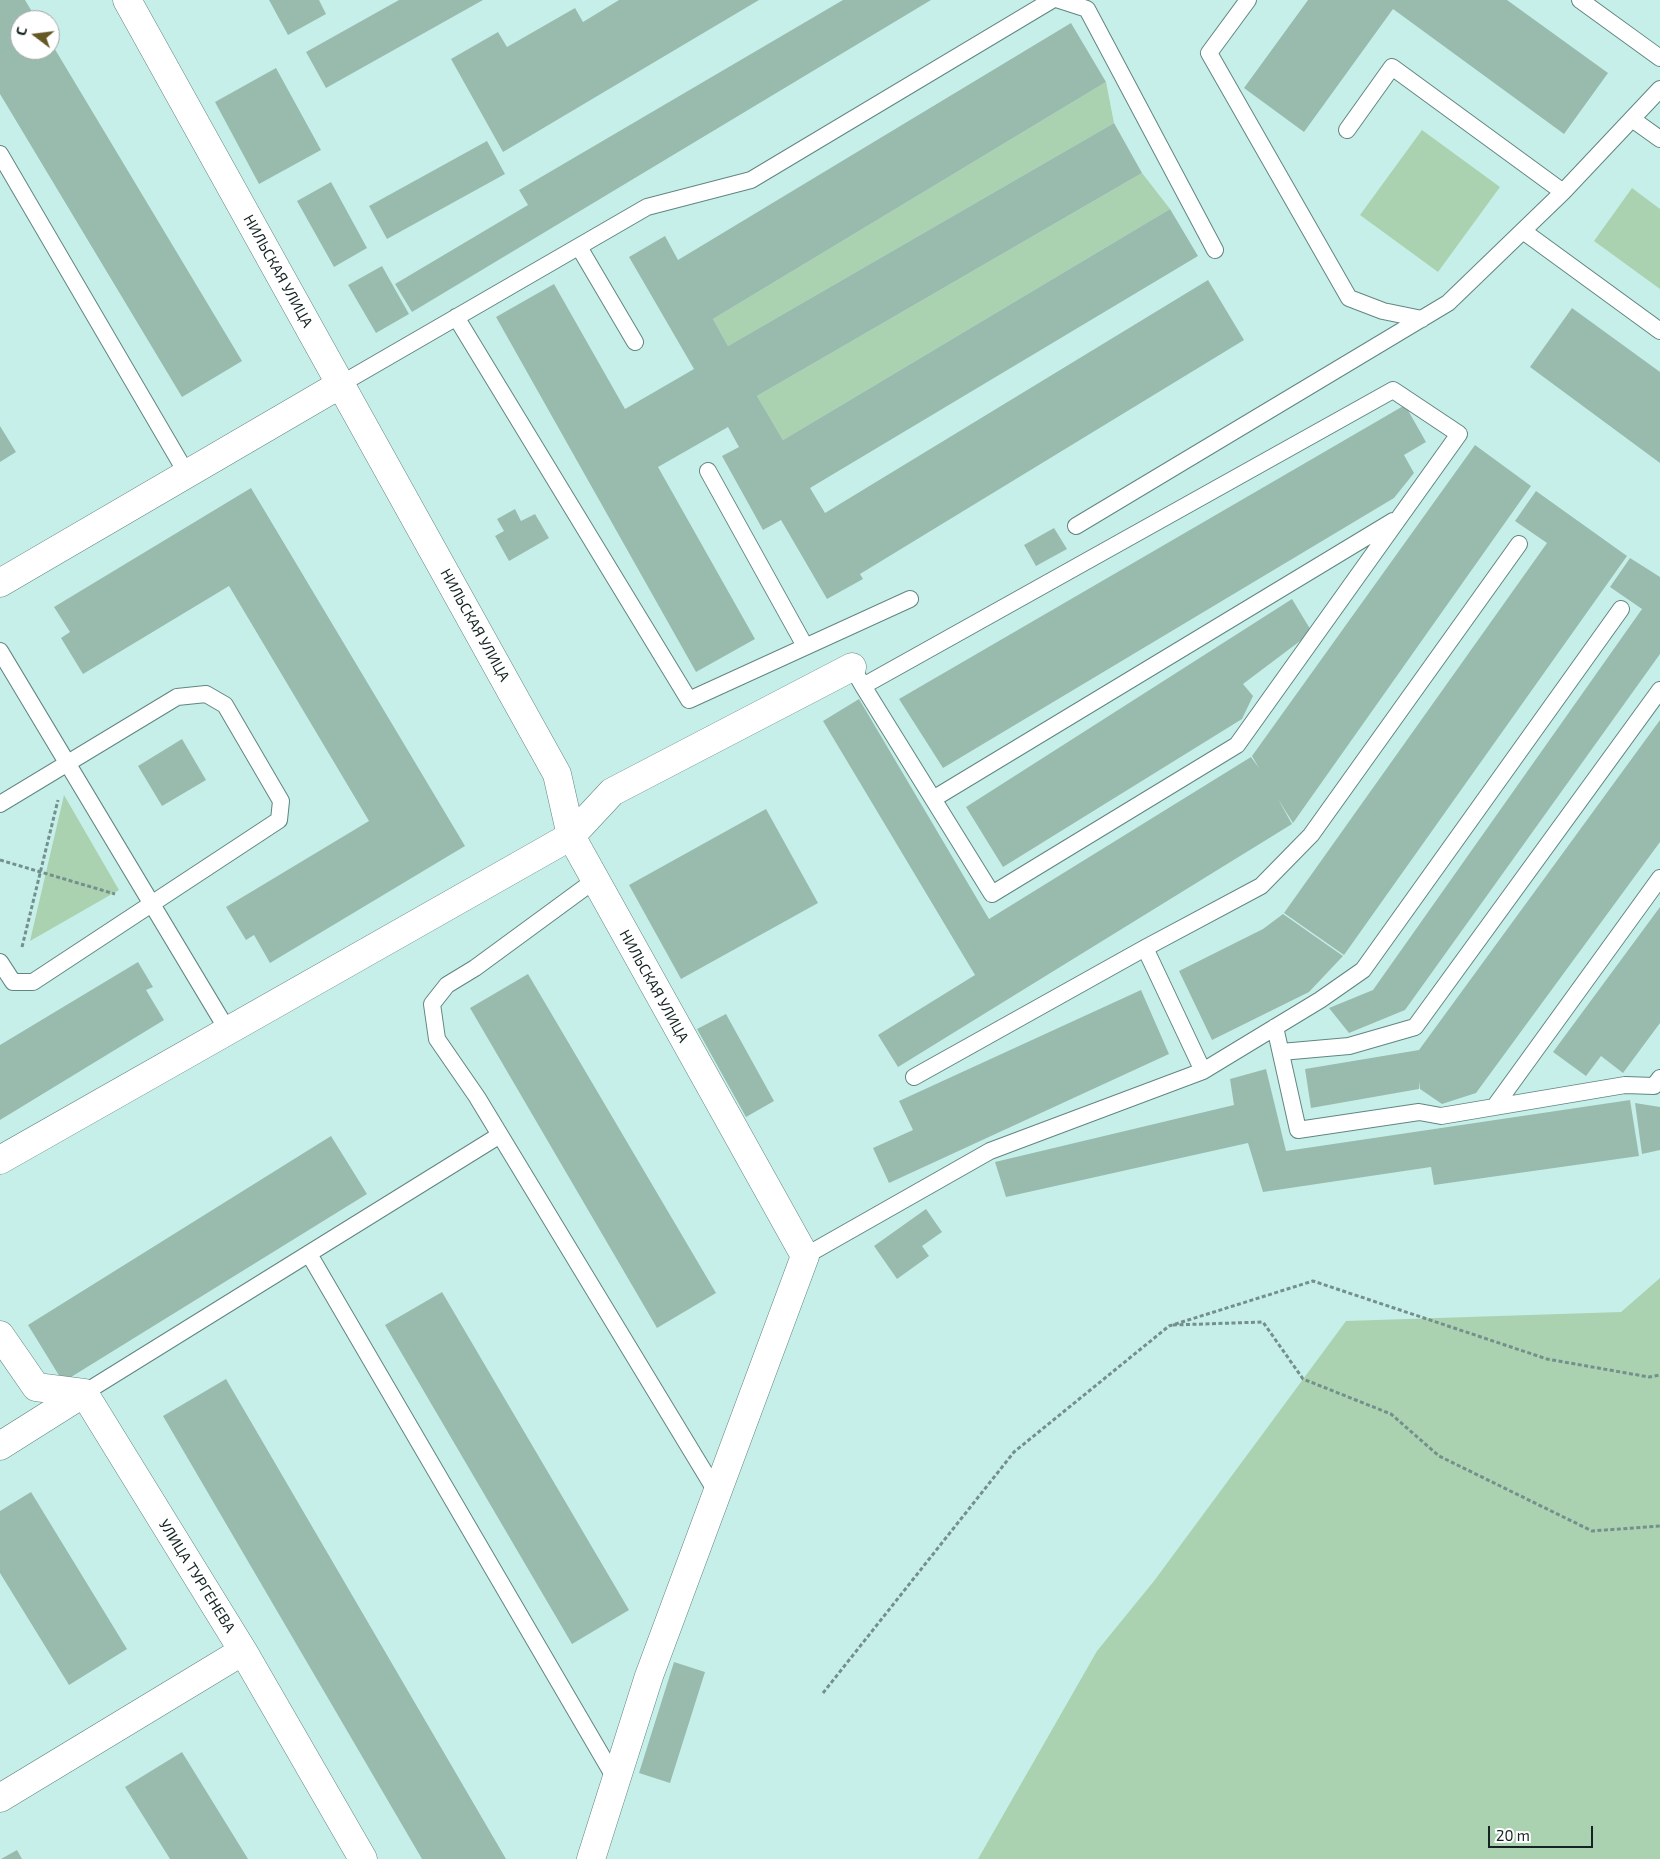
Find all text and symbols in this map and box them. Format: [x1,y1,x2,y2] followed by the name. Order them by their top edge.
[10,10,60,60] north arrow
[12,25,30,37] text: С
[240,211,316,331] street label: НИЛЬСКАЯ УЛИЦА
[437,565,513,685] street label: НИЛЬСКАЯ УЛИЦА
[616,926,692,1046] street label: НИЛЬСКАЯ УЛИЦА
[155,1516,239,1636] street label: УЛИЦА ТУРГЕНЕВА
[1490,1816,1595,1848] scale bar
[1496,1826,1530,1844] text: 20 m

